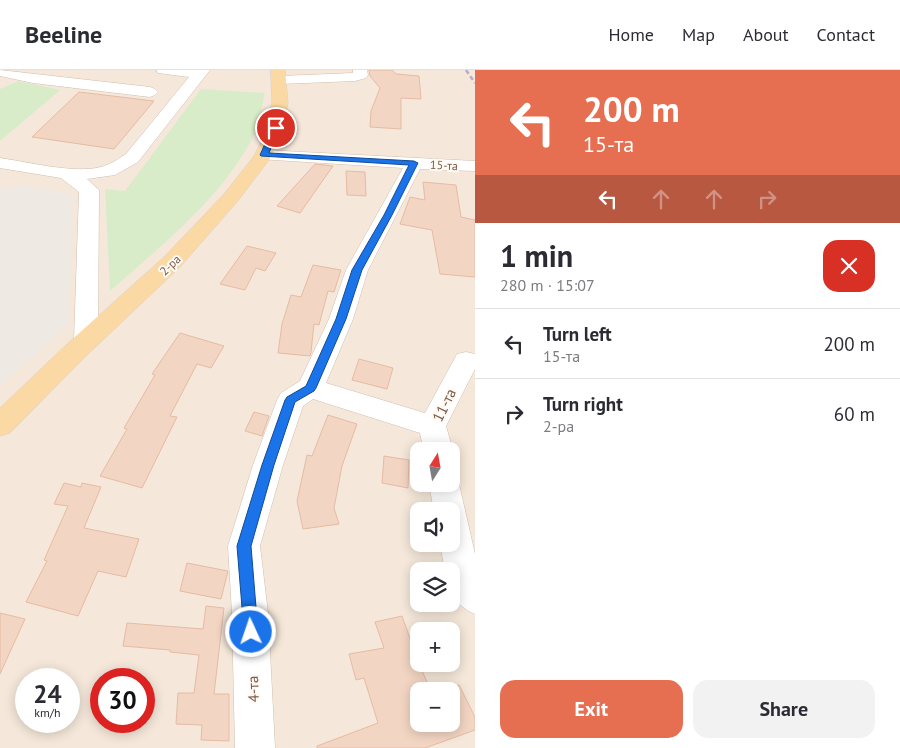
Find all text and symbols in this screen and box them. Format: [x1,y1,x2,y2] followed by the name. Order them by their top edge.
[25,19,102,50] text: Beeline
[608,23,654,46] text: Home
[682,23,715,46] text: Map
[743,23,789,46] text: About
[817,23,875,46] text: Contact
[583,86,680,132] text: 200 m
[500,90,565,155] icon: left
[255,107,297,149] pin
[262,114,290,142] icon: arrive
[583,130,634,158] text: 15-та
[430,157,458,173] street label: 15-та
[594,185,622,213] icon: left
[647,185,675,213] icon: ahead
[700,185,728,213] icon: ahead
[753,185,781,213] icon: right
[500,236,573,275] text: 1 min
[823,240,875,292] button: close
[156,251,184,278] street label: 2-ра
[500,275,595,295] text: 280 m · 15:07
[543,322,612,346] text: Turn left
[500,330,528,358] icon: left
[823,332,875,356] text: 200 m
[543,346,580,366] text: 15-та
[428,385,460,425] street label: 11-та
[543,392,623,416] text: Turn right
[500,400,528,428] icon: right
[834,402,875,426] text: 60 m
[543,416,574,436] text: 2-ра
[410,442,460,492] north arrow
[410,442,460,732] map controls
[410,502,460,552] button: sound
[410,562,460,612] button: layers
[224,605,276,657] position arrow
[410,622,460,672] button: +
[90,668,155,733] speed limit sign: 30
[243,675,263,703] street label: 4-та
[33,678,62,710] text: 24
[500,680,683,738] button: Exit
[693,680,875,738] button: Share
[410,682,460,732] button: −
[34,705,61,720] text: km/h

